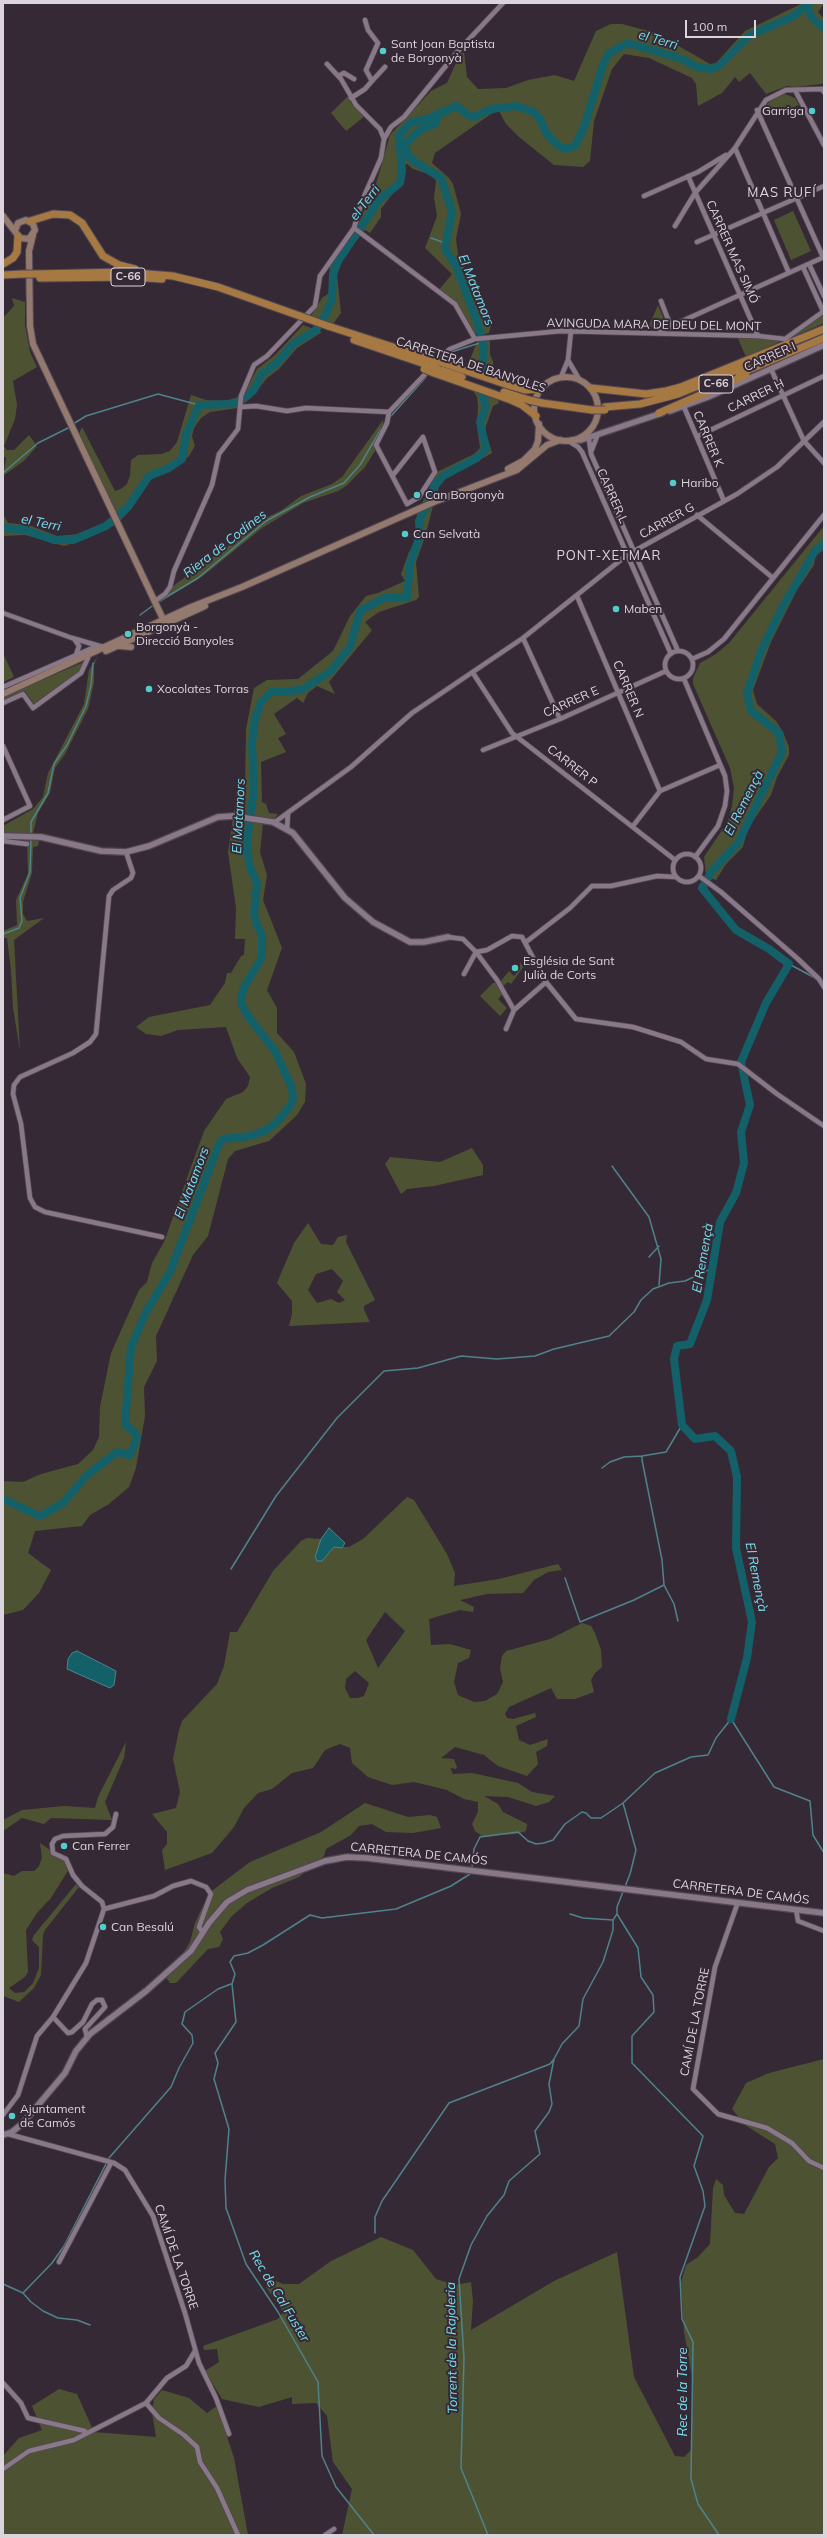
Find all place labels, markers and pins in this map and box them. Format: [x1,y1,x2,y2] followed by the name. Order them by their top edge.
[391,37,495,65] place label: Sant Joan Baptista de Borgonyà
[378,46,388,56] marker: Sant Joan Baptista de Borgonyà
[762,104,804,118] place label: Garriga
[807,106,817,116] marker: Garriga
[681,476,719,490] place label: Haribo
[668,478,678,488] marker: Haribo
[425,488,504,502] place label: Can Borgonyà
[412,490,422,500] marker: Can Borgonyà
[413,527,480,541] place label: Can Selvatà
[400,529,410,539] marker: Can Selvatà
[624,602,662,616] place label: Maben
[611,604,621,614] marker: Maben
[136,620,234,648] place label: Borgonyà - Direcció Banyoles
[123,629,133,639] marker: Borgonyà - Direcció Banyoles
[157,682,249,696] place label: Xocolates Torras
[144,684,154,694] marker: Xocolates Torras
[523,954,614,982] place label: Església de Sant Julià de Corts
[510,963,520,973] marker: Església de Sant Julià de Corts
[72,1839,130,1853] place label: Can Ferrer
[59,1841,69,1851] marker: Can Ferrer
[111,1920,174,1934] place label: Can Besalú
[98,1922,108,1932] marker: Can Besalú
[20,2102,85,2130] place label: Ajuntament de Camós
[7,2111,17,2121] marker: Ajuntament de Camós

